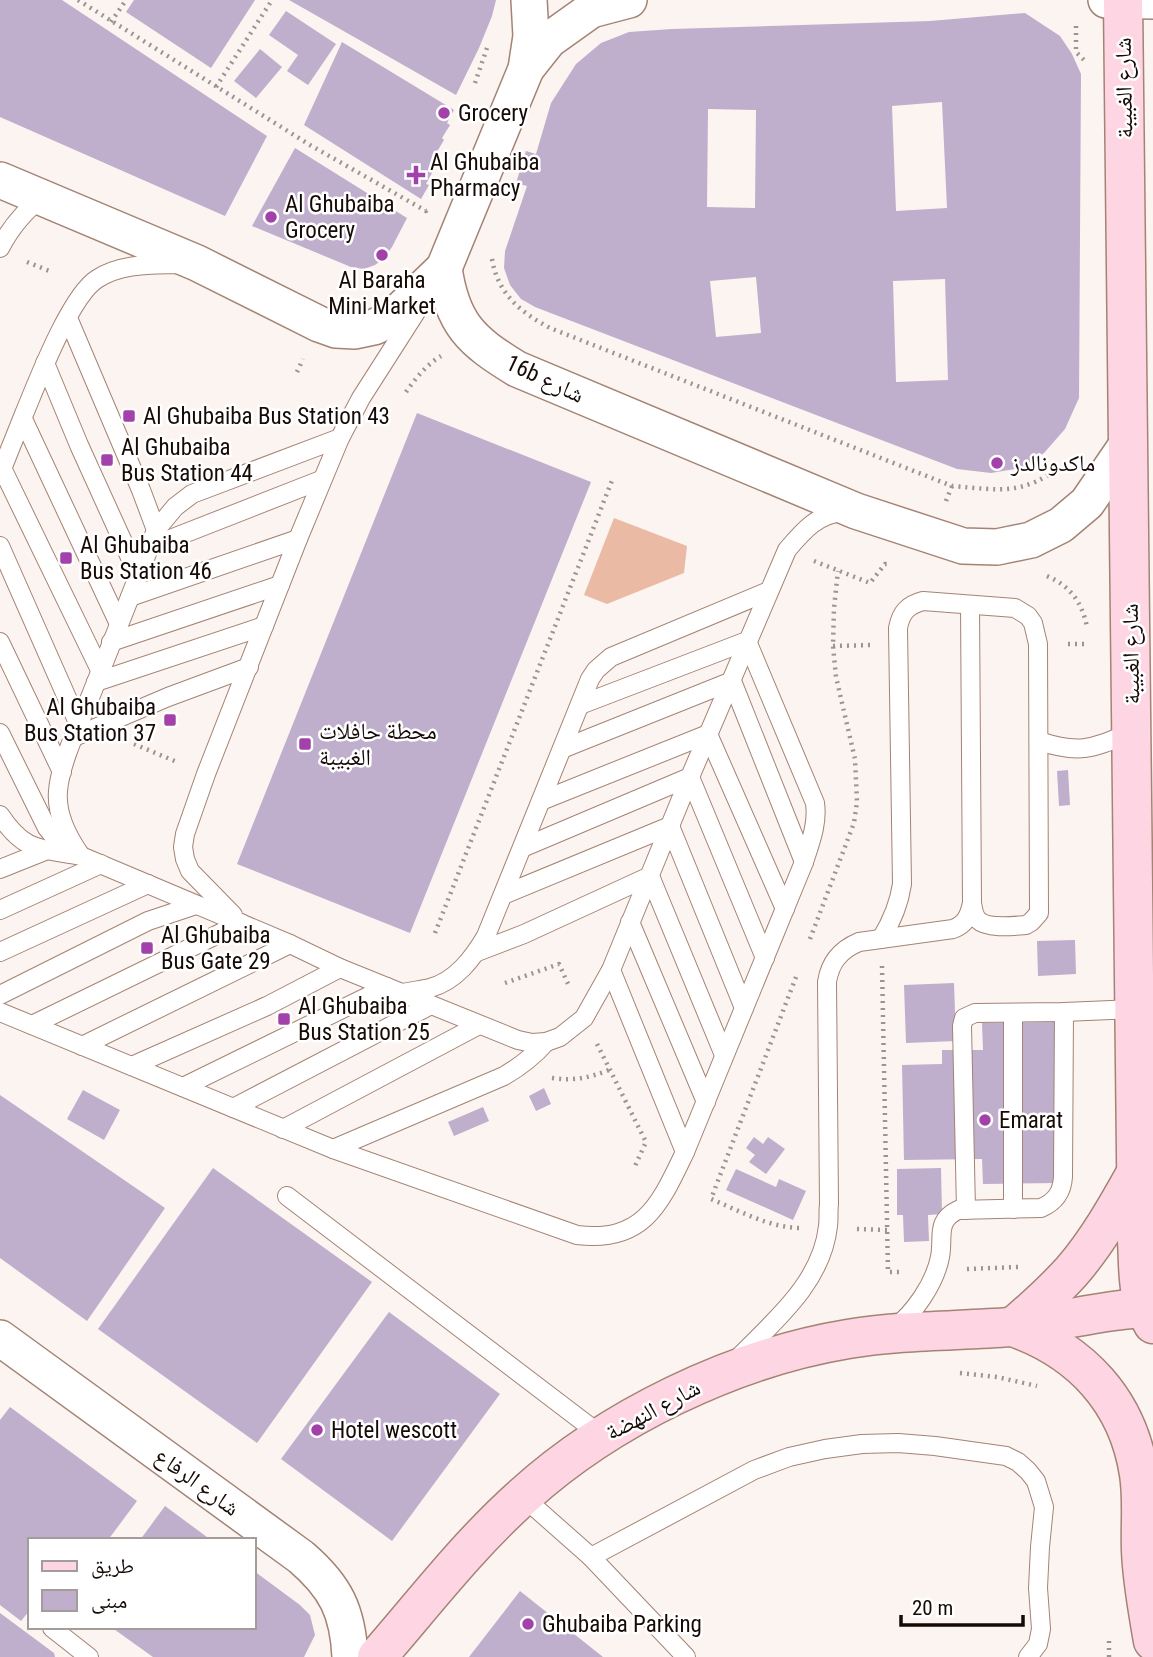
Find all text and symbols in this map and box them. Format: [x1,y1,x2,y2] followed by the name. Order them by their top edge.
[1110,37,1139,139] street label: شارع الغبيبة
[458,100,529,127] place label: Grocery
[436,105,452,121] marker: Grocery
[430,149,540,202] place label: Al Ghubaiba Pharmacy
[408,167,424,183] marker: Al Ghubaiba Pharmacy
[285,191,395,244] place label: Al Ghubaiba Grocery
[263,209,279,225] marker: Al Ghubaiba Grocery
[374,247,390,263] marker: Al Baraha Mini Market
[328,267,436,320] place label: Al Baraha Mini Market
[501,349,588,410] street label: 16b شارع
[143,403,390,430] place label: Al Ghubaiba Bus Station 43
[121,408,137,424] marker: Al Ghubaiba Bus Station 43
[121,434,253,487] place label: Al Ghubaiba Bus Station 44
[1010,450,1095,477] place label: ماكدونالدز
[99,452,115,468] marker: Al Ghubaiba Bus Station 44
[989,455,1005,471] marker: ماكدونالدز
[80,532,212,585] place label: Al Ghubaiba Bus Station 46
[58,550,74,566] marker: Al Ghubaiba Bus Station 46
[1117,603,1146,705] street label: شارع الغبيبة
[24,694,156,747] place label: Al Ghubaiba Bus Station 37
[162,712,178,728] marker: Al Ghubaiba Bus Station 37
[319,718,437,771] place label: محطة حافلات الغبيبة
[297,736,313,752] marker: محطة حافلات الغبيبة
[161,922,271,975] place label: Al Ghubaiba Bus Gate 29
[139,940,155,956] marker: Al Ghubaiba Bus Gate 29
[298,993,430,1046] place label: Al Ghubaiba Bus Station 25
[276,1011,292,1027] marker: Al Ghubaiba Bus Station 25
[999,1107,1063,1134] place label: Emarat
[977,1112,993,1128] marker: Emarat
[601,1374,705,1447] street label: شارع النهضة
[331,1417,457,1444] place label: Hotel wescott
[309,1422,325,1438] marker: Hotel wescott
[149,1442,245,1523] street label: شارع الرفاع
[28,1538,256,1629] legend
[91,1554,134,1579] text: طريق
[901,1584,1024,1628] scale bar
[91,1589,127,1614] text: مبنى
[912,1596,953,1620] text: 20 m
[542,1611,702,1638] place label: Ghubaiba Parking
[520,1616,536,1632] marker: Ghubaiba Parking

